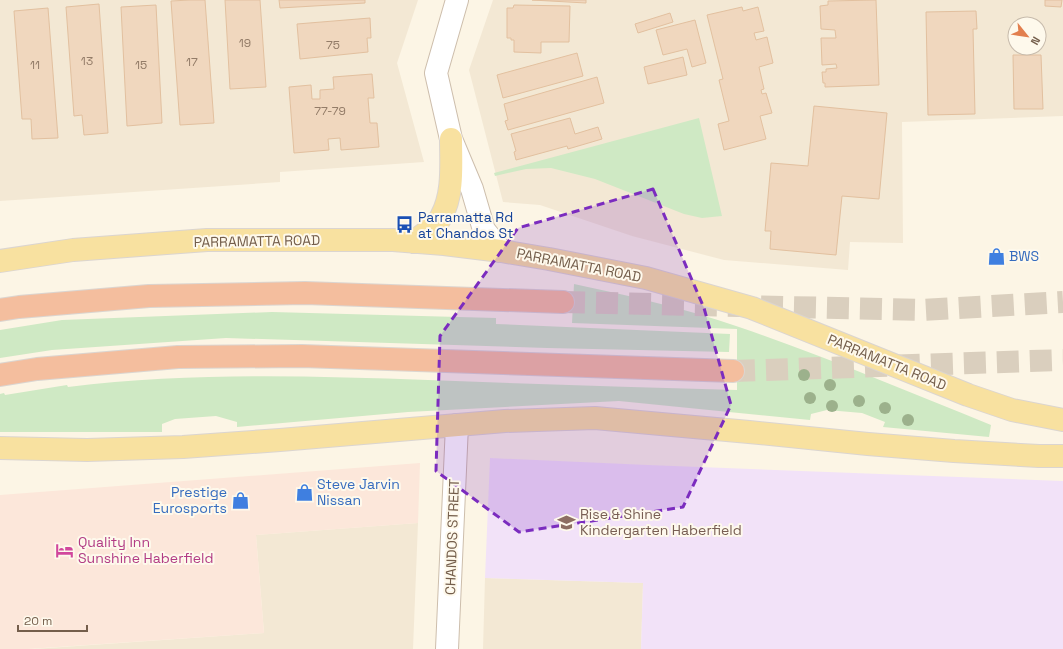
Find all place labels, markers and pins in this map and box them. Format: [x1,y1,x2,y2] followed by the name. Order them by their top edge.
[418,208,514,242] place label: Parramatta Rd at Chandos St
[395,215,415,235] bus stop icon: Parramatta Rd at Chandos St
[986,246,1006,266] shop icon: BWS
[1009,247,1039,265] place label: BWS
[317,475,400,509] place label: Steve Jarvin Nissan
[294,482,314,502] shop icon: Steve Jarvin Nissan
[153,483,227,517] place label: Prestige Eurosports
[230,490,250,510] shop icon: Prestige Eurosports
[580,505,742,539] place label: Rise & Shine Kindergarten Haberfield
[557,512,577,532] school or university icon: Rise & Shine Kindergarten Haberfield
[78,533,213,567] place label: Quality Inn Sunshine Haberfield
[55,540,75,560] hotel icon: Quality Inn Sunshine Haberfield

